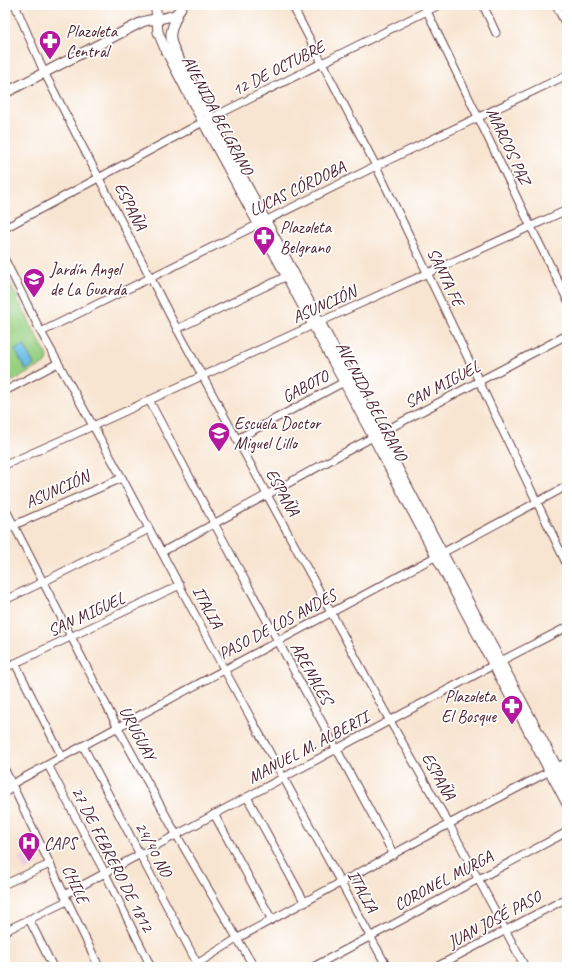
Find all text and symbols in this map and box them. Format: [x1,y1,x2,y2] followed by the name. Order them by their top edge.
[66,21,119,62] place label: Plazoleta Central
[37,28,63,61] pharmacy icon: Plazoleta Central
[228,35,330,101] street label: 12 DE OCTUBRE
[177,52,259,181] street label: AVENIDA BELGRANO
[482,104,537,191] street label: MARCOS PAZ
[245,155,349,221] street label: LUCAS CÓRDOBA
[110,179,152,235] street label: ESPAÑA
[280,217,333,258] place label: Plazoleta Belgrano
[251,224,277,257] pharmacy icon: Plazoleta Belgrano
[422,245,470,312] street label: SANTA FE
[49,259,127,300] place label: Jardín Angel de La Guarda
[21,266,47,299] school or university icon: Jardín Angel de La Guarda
[289,279,362,328] street label: ASUNCIÓN
[331,338,413,467] street label: AVENIDA BELGRANO
[401,356,484,413] street label: SAN MIGUEL
[278,365,333,407] street label: GABOTO
[234,413,322,454] place label: Escuela Doctor Miguel Lillo
[206,420,232,453] school or university icon: Escuela Doctor Miguel Lillo
[22,464,95,513] street label: ASUNCIÓN
[261,465,305,521] street label: ESPAÑA
[188,583,228,633] street label: ITALIA
[215,583,342,664] street label: PASO DE LOS ANDES
[45,587,129,641] street label: SAN MIGUEL
[286,639,339,711] street label: ARENALES
[441,686,498,727] place label: Plazoleta El Bosque
[499,693,525,726] pharmacy icon: Plazoleta El Bosque
[115,702,162,766] street label: URUGUAY
[244,705,375,788] street label: MANUEL M. ALBERTI
[417,749,461,805] street label: ESPAÑA
[67,783,159,936] street label: 27 DE FEBRERO DE 1812
[130,818,178,882] street label: 24/40 NO
[16,830,42,863] hospital icon: CAPS
[44,833,79,854] place label: CAPS
[390,845,496,915] street label: CORONEL MURGA
[58,862,95,909] street label: CHILE
[343,867,383,917] street label: ITALIA
[443,884,546,953] street label: JUAN JOSÉ PASO

